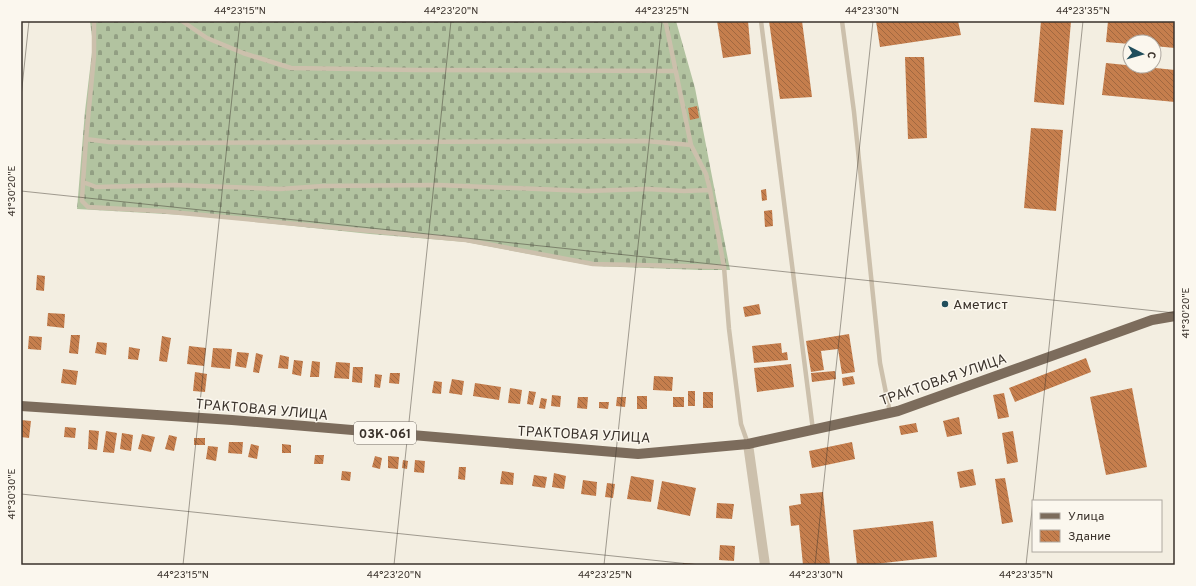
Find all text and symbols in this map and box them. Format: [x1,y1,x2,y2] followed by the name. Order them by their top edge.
[214,5,266,18] text: 44°23'15"N
[424,5,478,18] text: 44°23'20"N
[635,5,689,18] text: 44°23'25"N
[845,5,899,18] text: 44°23'30"N
[1056,5,1110,18] text: 44°23'35"N
[1122,34,1162,74] north arrow
[1144,51,1158,59] text: С
[6,165,19,217] text: 41°30'20"E
[1180,287,1193,339] text: 41°30'20"E
[953,297,1008,314] place label: Аметист
[940,299,950,309] marker: Аметист
[878,351,1009,410] street label: ТРАКТОВАЯ УЛИЦА
[195,396,329,425] street label: ТРАКТОВАЯ УЛИЦА
[354,422,416,444] road number: 03К-061
[517,424,651,447] street label: ТРАКТОВАЯ УЛИЦА
[6,469,19,519] text: 41°30'30"E
[1032,500,1162,552] legend
[1068,509,1104,525] text: Улица
[1068,529,1111,545] text: Здание
[157,569,209,582] text: 44°23'15"N
[367,569,421,582] text: 44°23'20"N
[578,569,632,582] text: 44°23'25"N
[789,569,843,582] text: 44°23'30"N
[999,569,1053,582] text: 44°23'35"N

